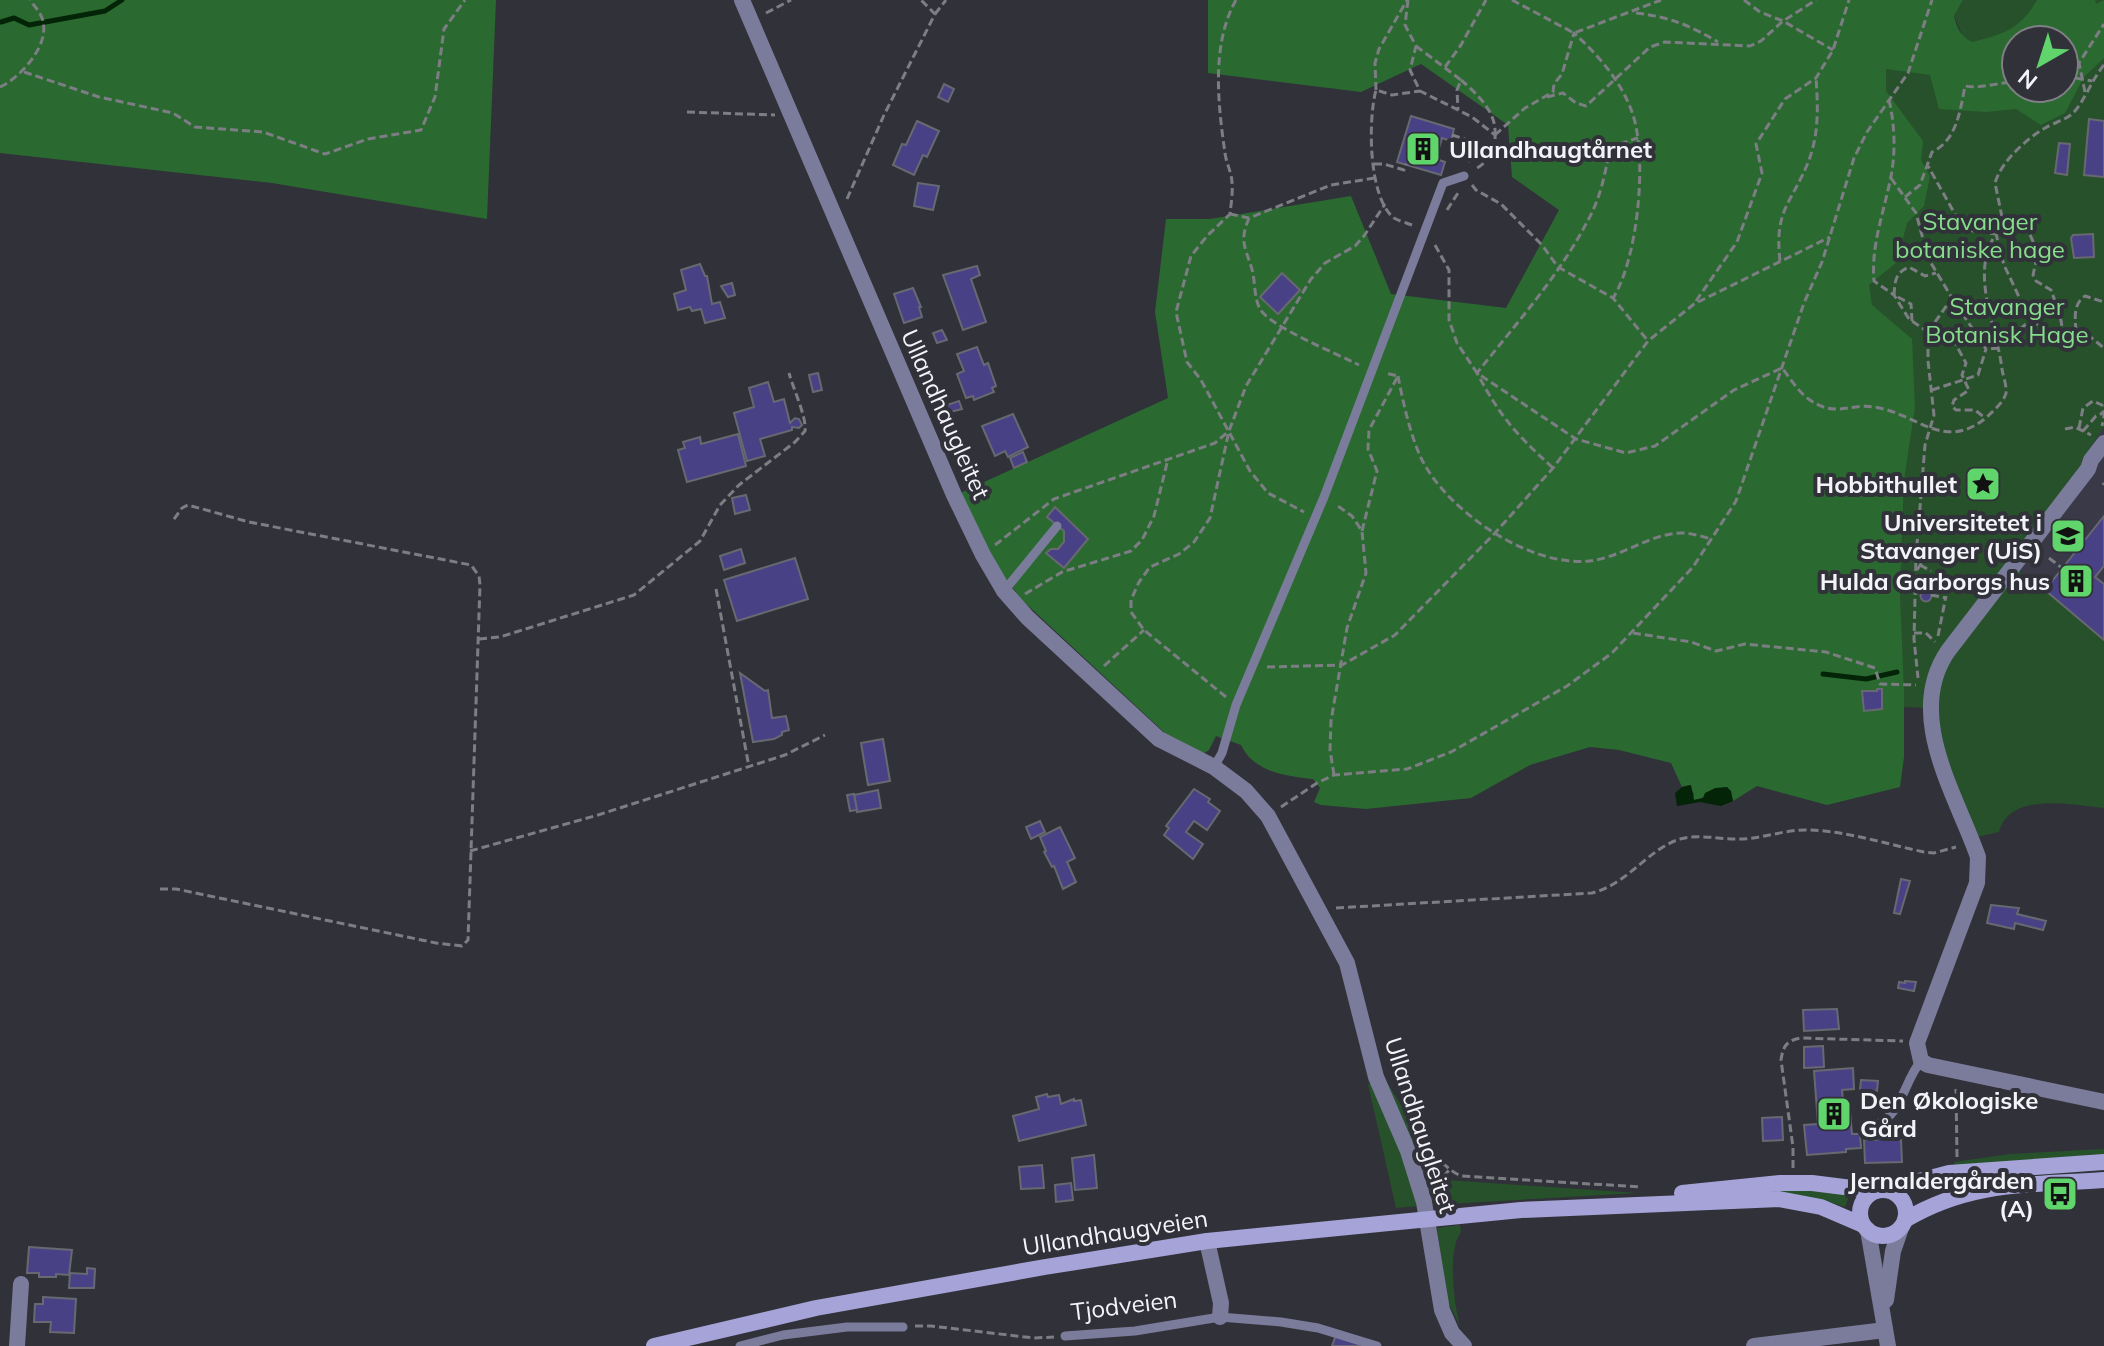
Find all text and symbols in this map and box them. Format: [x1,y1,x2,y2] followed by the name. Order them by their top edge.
[2000,24,2080,104] north arrow
[2012,63,2043,96] text: N
[1404,130,1442,168] building icon: Ullandhaugtårnet
[1449,134,1652,164] place label: Ullandhaugtårnet
[1895,206,2065,264] park label: Stavanger botaniske hage
[1925,291,2089,349] park label: Stavanger Botanisk Hage
[895,324,997,504] street label: Ullandhaugleitet
[1964,465,2002,503] place icon: Hobbithullet
[1816,469,1957,499] place label: Hobbithullet
[1860,507,2042,565] place label: Universitetet i Stavanger (UiS)
[2049,517,2087,555] school or university icon: Universitetet i Stavanger (UiS)
[2057,562,2095,600] building icon: Hulda Garborgs hus
[1820,566,2050,596] place label: Hulda Garborgs hus
[1378,1033,1464,1217] street label: Ullandhaugleitet
[1860,1085,2038,1143] place label: Den Økologiske Gård
[1815,1095,1853,1133] building icon: Den Økologiske Gård
[1848,1165,2034,1223] place label: Jernaldergården (A)
[2041,1175,2079,1213] bus stop icon: Jernaldergården (A)
[1020,1203,1210,1261] street label: Ullandhaugveien
[1069,1284,1179,1326] street label: Tjodveien

